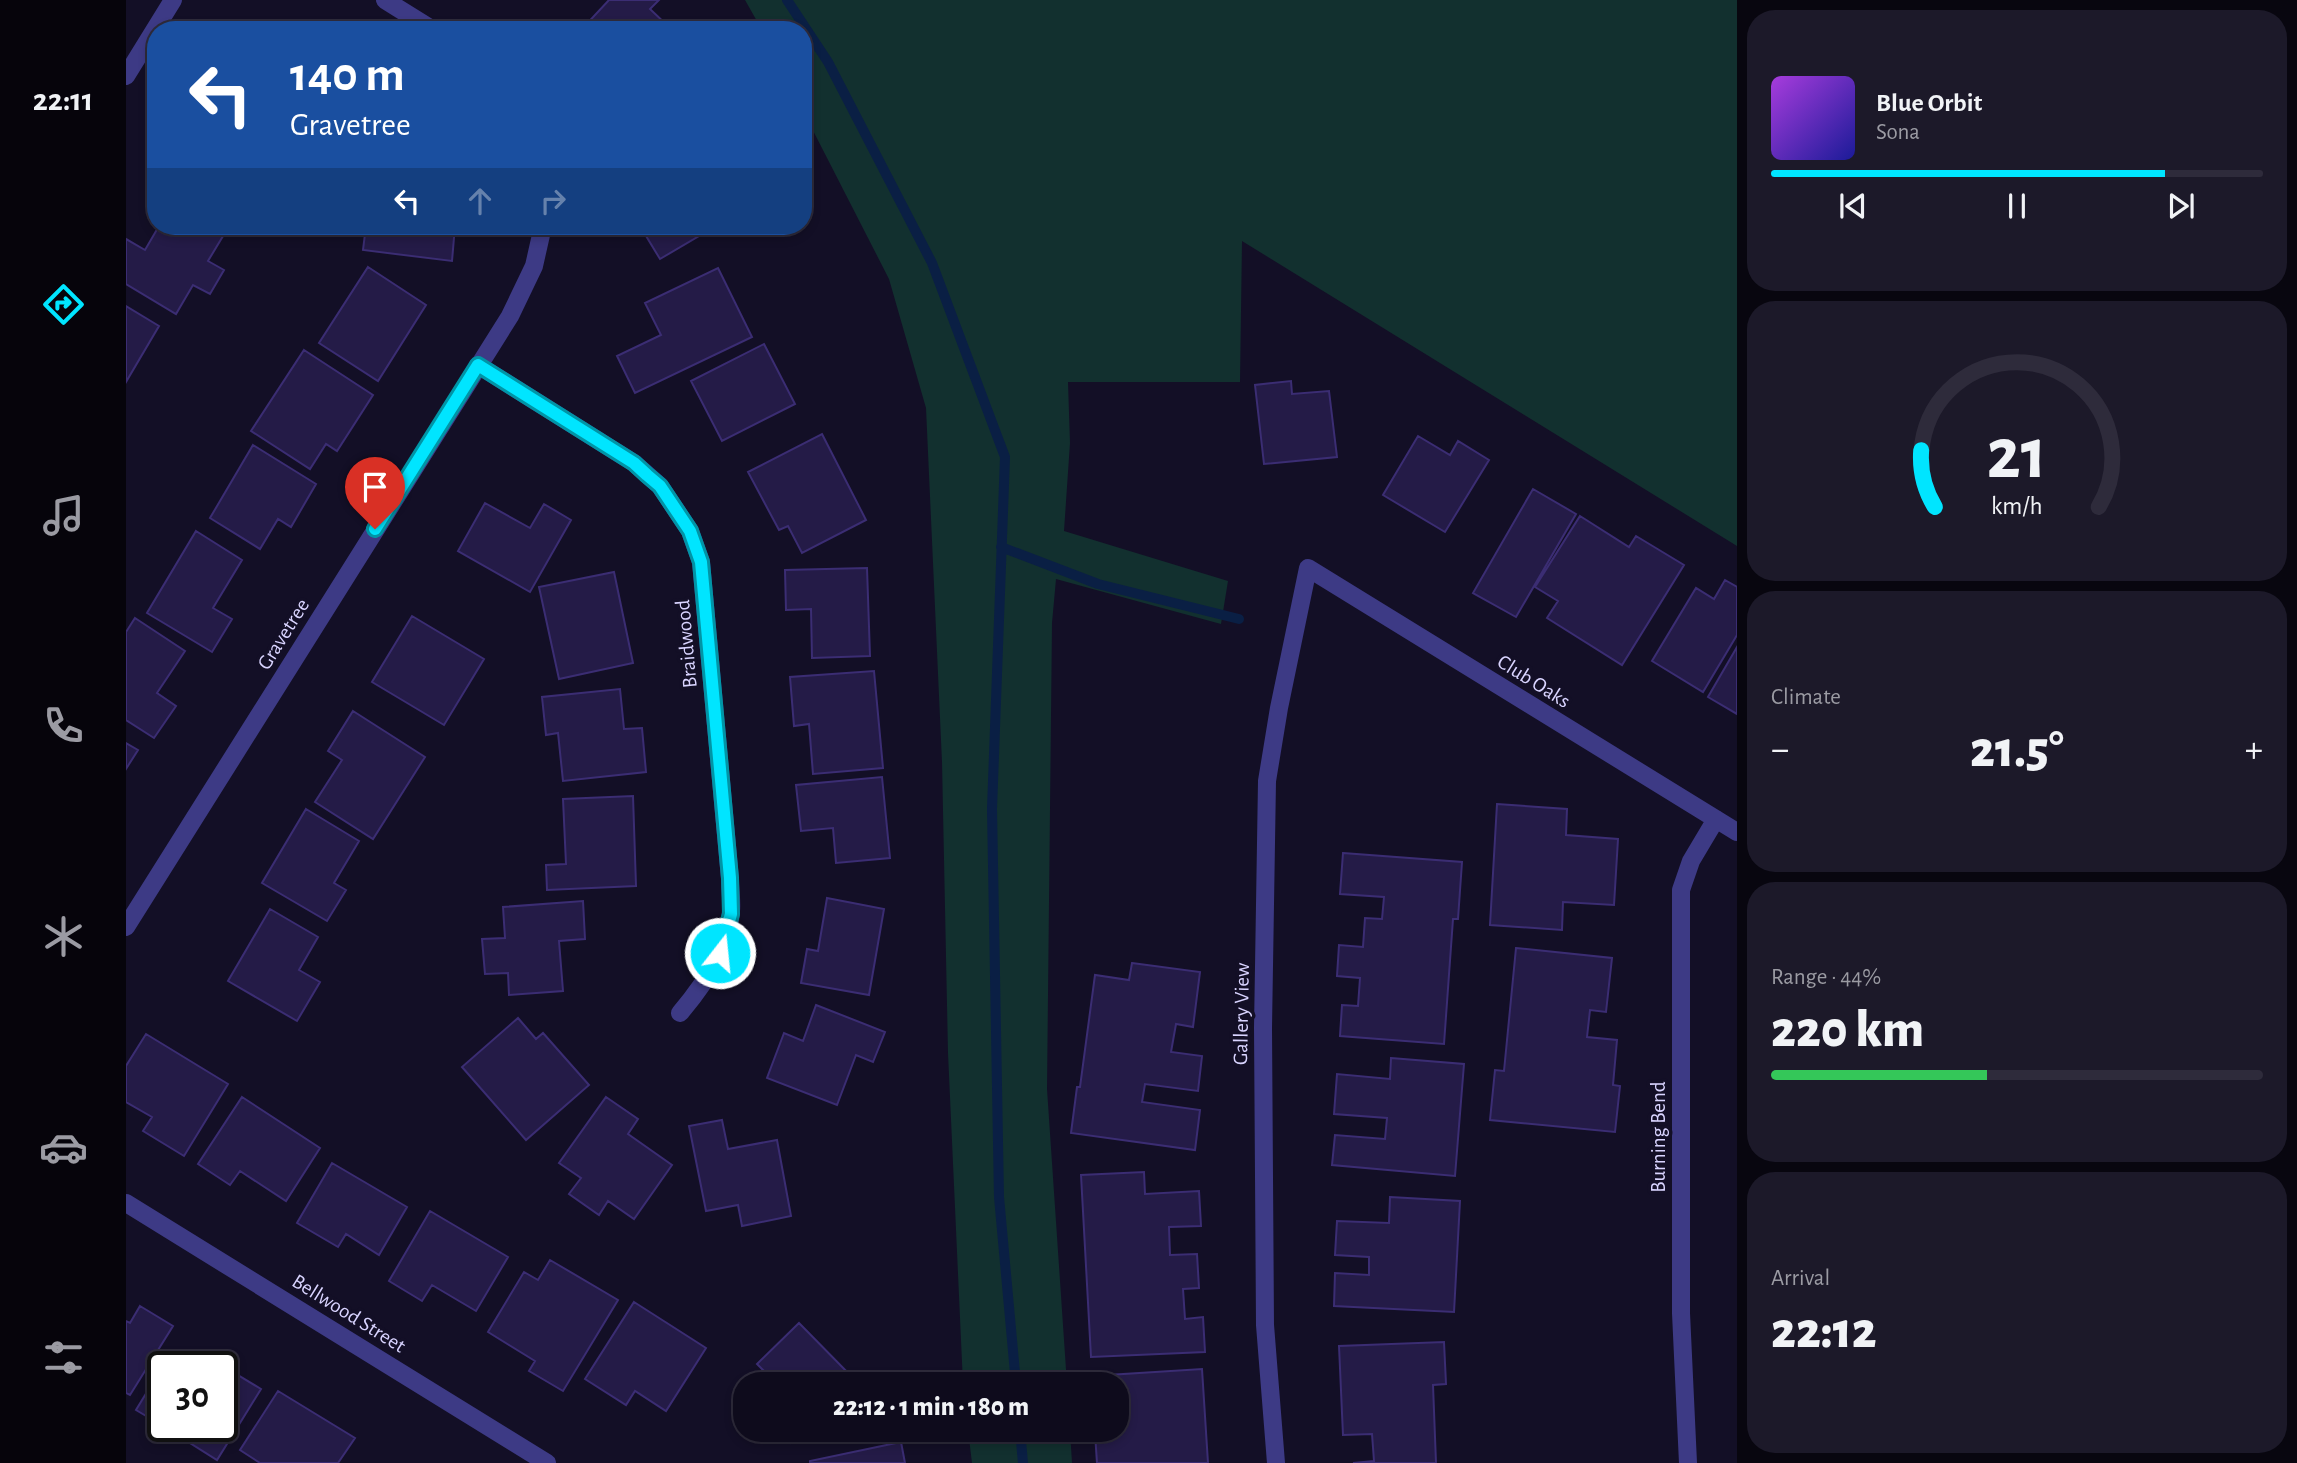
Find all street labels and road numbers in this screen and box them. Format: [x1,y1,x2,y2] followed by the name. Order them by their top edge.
[254,595,313,673] street label: Gravetree
[672,599,701,689] street label: Braidwood
[1494,651,1574,712] street label: Club Oaks
[1230,963,1253,1065] street label: Gallery View
[1648,1081,1669,1193] street label: Burning Bend
[288,1270,409,1357] street label: Bellwood Street

